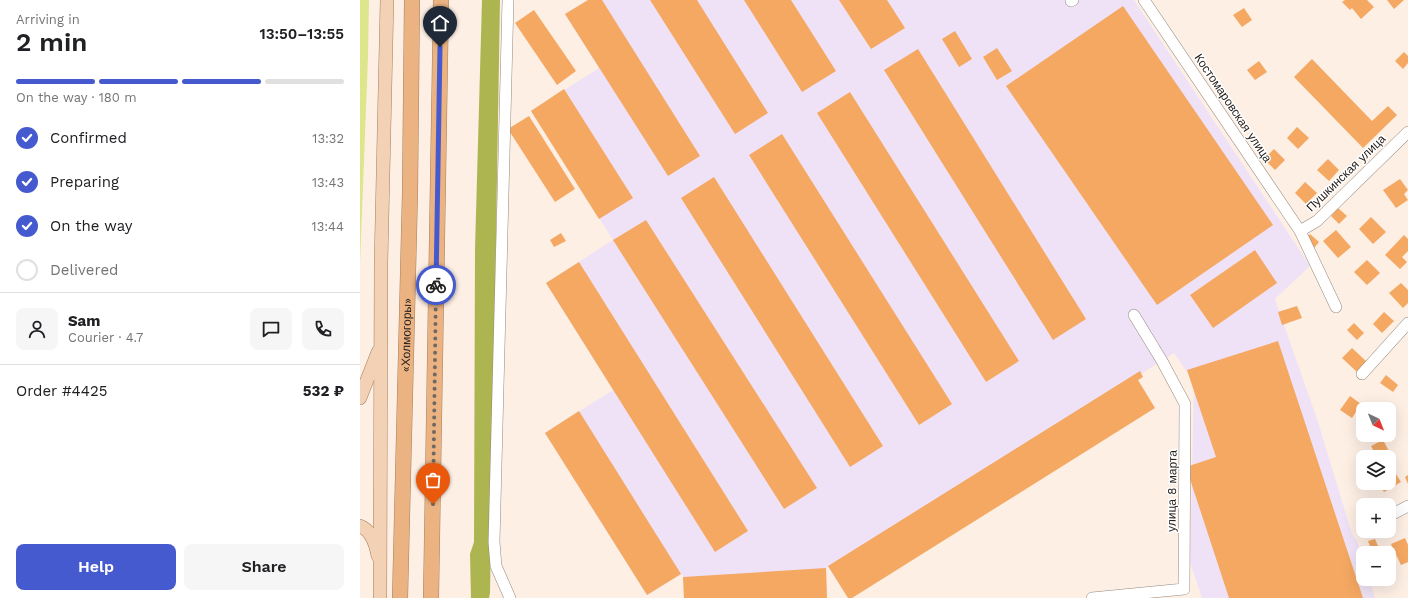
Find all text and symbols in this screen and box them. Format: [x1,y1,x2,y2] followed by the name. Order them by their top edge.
[423,6,457,47] pin
[16,12,80,27] text: Arriving in
[429,12,451,34] icon: home
[260,25,344,43] text: 13:50–13:55
[16,27,87,57] text: 2 min
[1191,51,1275,165] street label: Костомаровская улица
[16,90,137,105] text: On the way · 180 m
[16,127,38,149] icon: check
[50,129,127,147] text: Confirmed
[312,131,344,146] text: 13:32
[1304,131,1389,214] street label: Пушкинская улица
[16,171,38,193] icon: check
[50,173,119,191] text: Preparing
[312,175,344,190] text: 13:43
[16,215,38,237] icon: check
[50,217,132,235] text: On the way
[312,219,344,234] text: 13:44
[50,261,118,279] text: Delivered
[416,265,456,305] courier
[425,274,447,296] icon: bike
[399,298,414,372] street label: «Холмогоры»
[16,308,58,350] button: person
[250,308,292,350] button: chat
[302,308,344,350] button: phone
[68,312,100,330] text: Sam
[68,330,143,345] text: Courier · 4.7
[16,382,107,400] text: Order #4425
[303,382,344,400] text: 532 ₽
[1356,402,1396,442] north arrow
[1356,402,1396,586] map controls
[1164,450,1180,532] street label: улица 8 марта
[1356,450,1396,490] button: layers
[416,463,450,504] pin
[422,469,444,491] icon: bag
[1356,498,1396,538] button: +
[16,544,176,590] button: Help
[184,544,344,590] button: Share
[1356,546,1396,586] button: −

